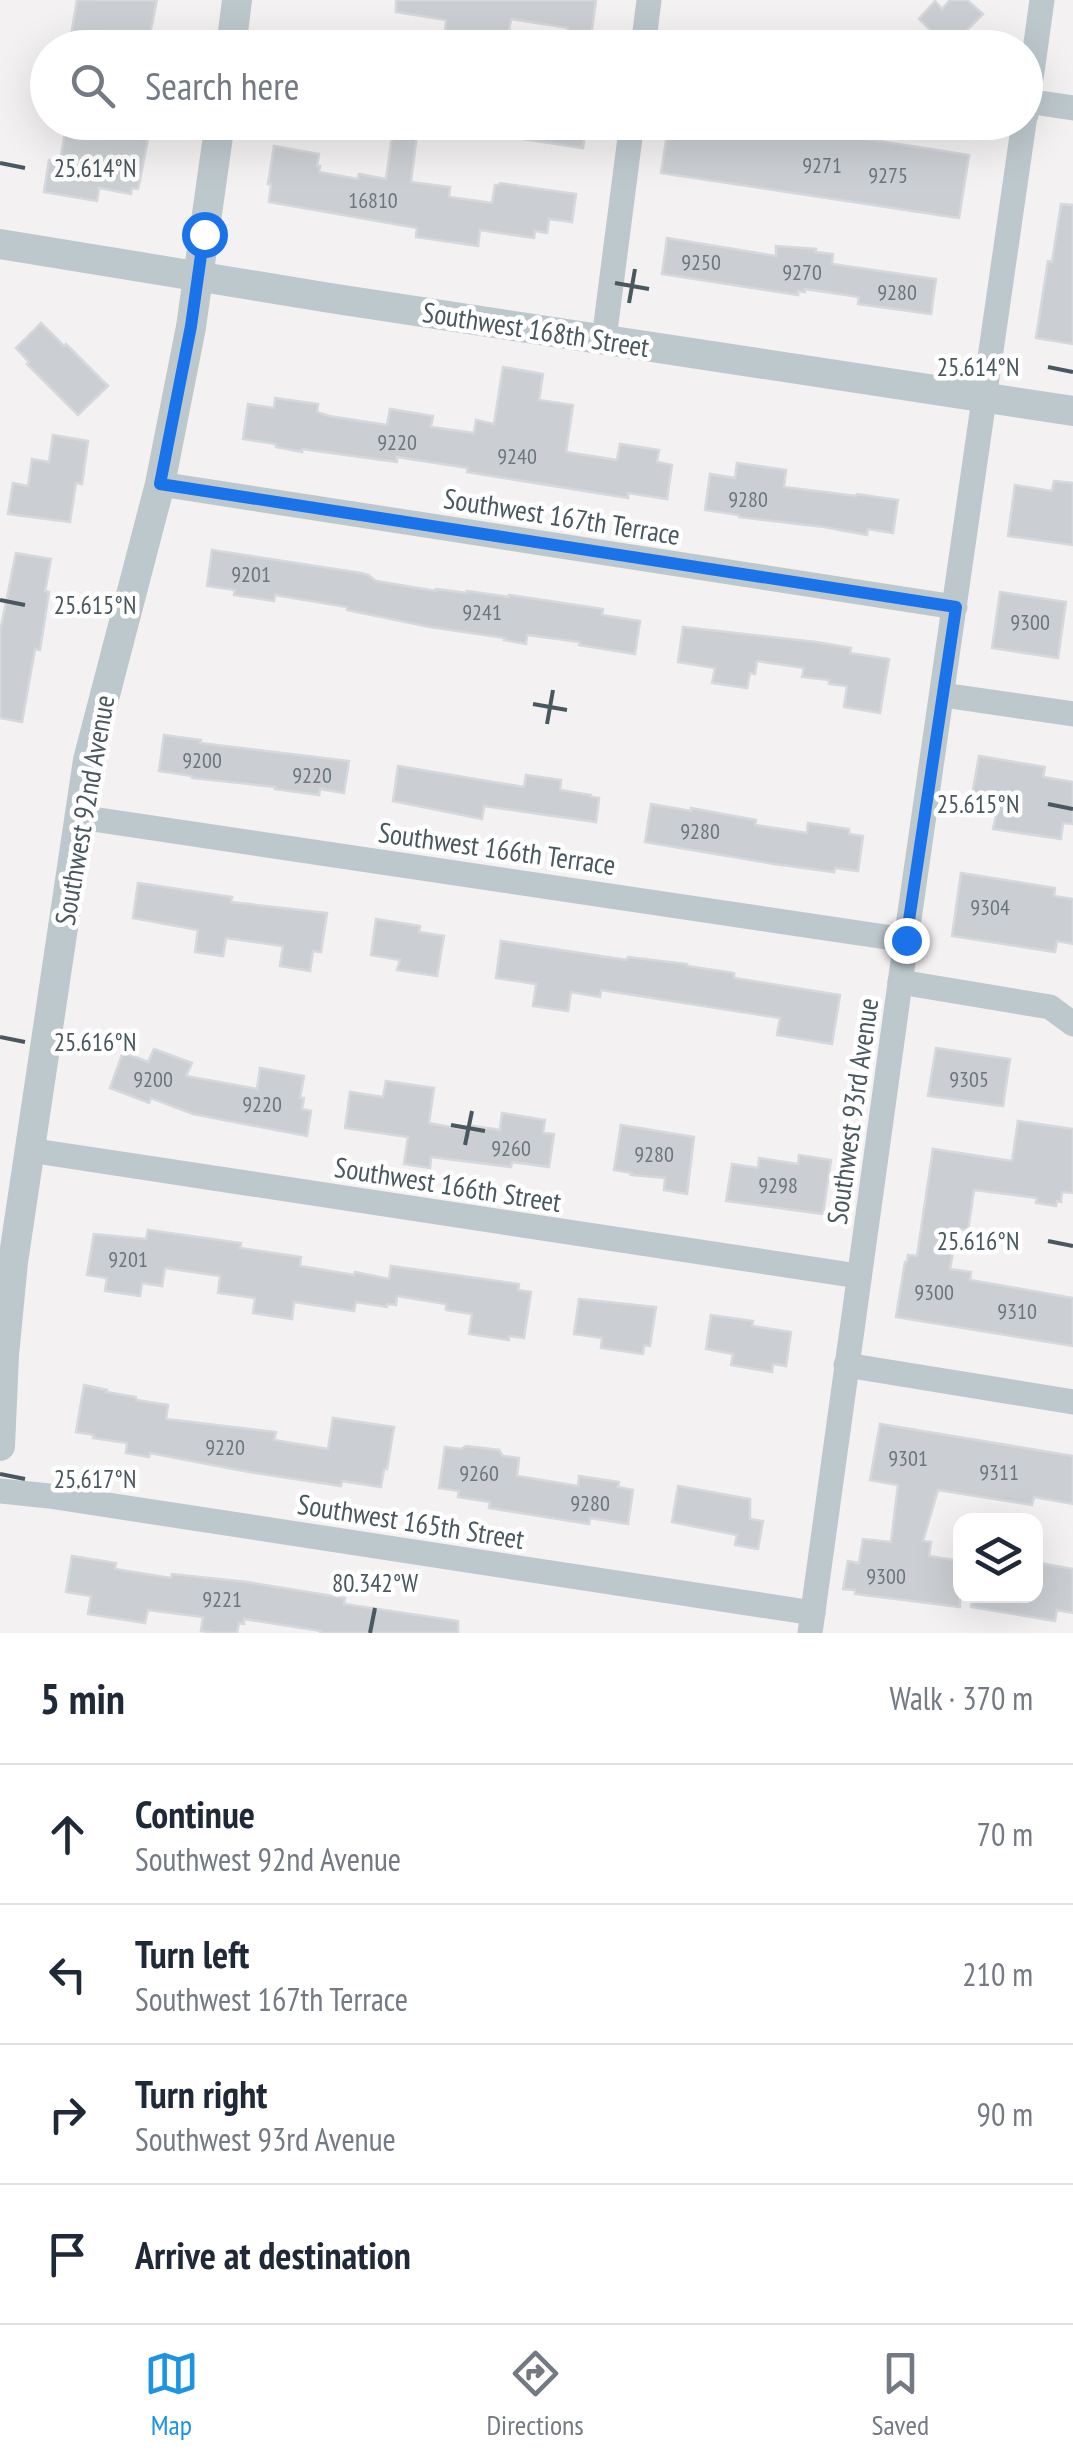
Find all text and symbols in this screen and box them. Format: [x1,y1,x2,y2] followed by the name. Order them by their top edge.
[30,30,1043,140] search box
[65,58,120,113] icon: search
[145,61,299,110] text: Search here
[802,151,842,179] house number: 9271
[54,152,136,184] text: 25.614°N
[868,161,908,189] house number: 9275
[348,186,398,214] house number: 16810
[182,212,228,258] route start
[681,248,721,276] house number: 9250
[782,258,822,286] house number: 9270
[877,278,917,306] house number: 9280
[420,293,652,365] street label: Southwest 168th Street
[937,351,1019,383] text: 25.614°N
[377,428,417,456] house number: 9220
[497,442,537,470] house number: 9240
[441,479,683,553] street label: Southwest 167th Terrace
[728,485,768,513] house number: 9280
[231,560,271,588] house number: 9201
[54,589,136,621] text: 25.615°N
[462,598,502,626] house number: 9241
[1010,608,1050,636] house number: 9300
[46,692,122,928] street label: Southwest 92nd Avenue
[182,746,222,774] house number: 9200
[292,761,332,789] house number: 9220
[937,788,1019,820] text: 25.615°N
[376,813,618,883] street label: Southwest 166th Terrace
[680,817,720,845] house number: 9280
[970,893,1010,921] house number: 9304
[884,918,930,964] route end
[818,995,886,1227] street label: Southwest 93rd Avenue
[54,1026,136,1058] text: 25.616°N
[133,1065,173,1093] house number: 9200
[949,1065,989,1093] house number: 9305
[242,1090,282,1118] house number: 9220
[491,1134,531,1162] house number: 9260
[634,1140,674,1168] house number: 9280
[332,1148,564,1220] street label: Southwest 166th Street
[758,1171,798,1199] house number: 9298
[937,1225,1019,1257] text: 25.616°N
[108,1245,148,1273] house number: 9201
[914,1278,954,1306] house number: 9300
[997,1297,1037,1325] house number: 9310
[205,1433,245,1461] house number: 9220
[888,1444,928,1472] house number: 9301
[979,1458,1019,1486] house number: 9311
[459,1459,499,1487] house number: 9260
[54,1463,136,1495] text: 25.617°N
[295,1485,527,1557] street label: Southwest 165th Street
[570,1489,610,1517] house number: 9280
[953,1513,1043,1603] map controls
[953,1513,1043,1603] button: layers
[866,1562,906,1590] house number: 9300
[332,1567,418,1599] text: 80.342°W
[202,1585,242,1613] house number: 9221
[40,1671,125,1726] text: 5 min
[889,1677,1033,1719] text: Walk · 370 m
[135,1789,255,1838] text: Continue
[40,1807,95,1862] icon: ahead
[977,1813,1033,1855] text: 70 m
[135,1838,401,1880] text: Southwest 92nd Avenue
[135,1929,249,1978] text: Turn left
[40,1947,95,2002] icon: left
[962,1953,1033,1995] text: 210 m
[135,1978,408,2020] text: Southwest 167th Terrace
[135,2069,267,2118] text: Turn right
[40,2087,95,2142] icon: right
[977,2093,1033,2135] text: 90 m
[135,2118,396,2160] text: Southwest 93rd Avenue
[40,2227,95,2282] icon: arrive
[135,2230,411,2279] text: Arrive at destination
[144,2346,199,2443] tab: Map
[486,2346,584,2443] tab: Directions
[871,2346,929,2443] tab: Saved

